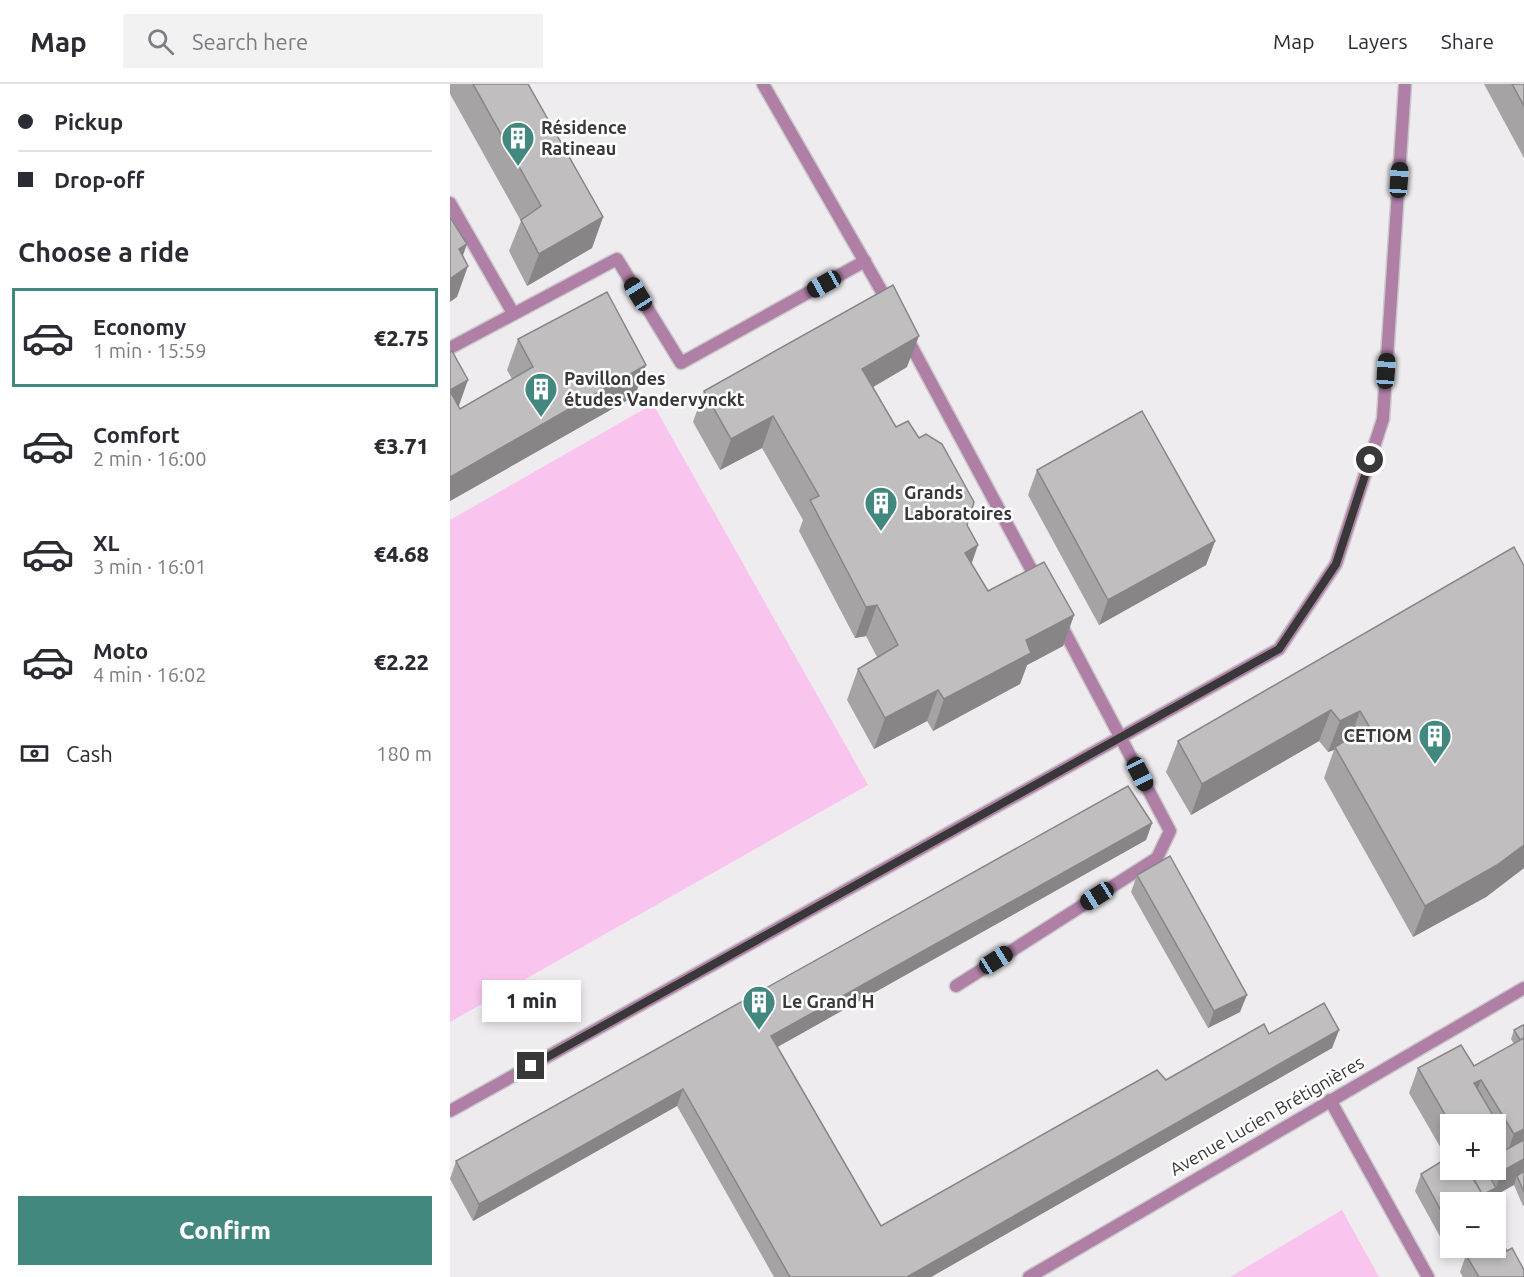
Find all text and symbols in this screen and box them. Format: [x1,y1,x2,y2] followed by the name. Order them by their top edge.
[123,14,543,68] search box
[144,25,177,58] icon: search
[30,26,87,57] text: Map
[192,29,308,54] text: Search here
[1273,29,1314,53] text: Map
[1347,29,1408,53] text: Layers
[1441,29,1494,53] text: Share
[54,109,123,134] text: Pickup
[541,117,627,158] place label: Résidence Ratineau
[500,120,536,167] building icon: Résidence Ratineau
[1389,161,1409,199] car
[54,167,144,192] text: Drop-off
[18,237,190,267] text: Choose a ride
[804,267,844,301] car
[621,274,655,314] car
[21,311,75,365] icon: car
[93,314,186,339] text: Economy
[374,325,429,350] text: €2.75
[93,339,207,362] text: 1 min · 15:59
[1376,352,1396,390] car
[564,368,745,409] place label: Pavillon des études Vandervynckt
[523,371,559,418] building icon: Pavillon des études Vandervynckt
[21,419,75,473] icon: car
[93,422,180,447] text: Comfort
[374,433,429,458] text: €3.71
[1356,446,1383,473] route start
[93,447,207,470] text: 2 min · 16:00
[904,482,1012,523] place label: Grands Laboratoires
[863,485,899,532] building icon: Grands Laboratoires
[21,527,75,581] icon: car
[93,530,120,555] text: XL
[374,541,429,566] text: €4.68
[93,555,207,578] text: 3 min · 16:01
[21,635,75,689] icon: car
[93,638,148,663] text: Moto
[374,649,429,674] text: €2.22
[93,663,207,686] text: 4 min · 16:02
[1417,718,1453,765] building icon: CETIOM
[1343,725,1412,745] place label: CETIOM
[18,737,51,770] icon: cash
[66,741,113,766] text: Cash
[376,742,432,765] text: 180 m
[1124,754,1156,794] car
[1077,879,1117,913] car
[976,943,1016,977] car
[482,979,580,1021] callout: 1 min
[741,984,777,1031] building icon: Le Grand H
[506,989,557,1012] text: 1 min
[782,991,875,1011] place label: Le Grand H
[1166,1051,1367,1179] street label: Avenue Lucien Brétignières
[517,1052,544,1079] route end
[1440,1114,1506,1258] map controls
[1440,1114,1506,1180] button: +
[1440,1192,1506,1258] button: −
[18,1196,432,1265] button: Confirm

